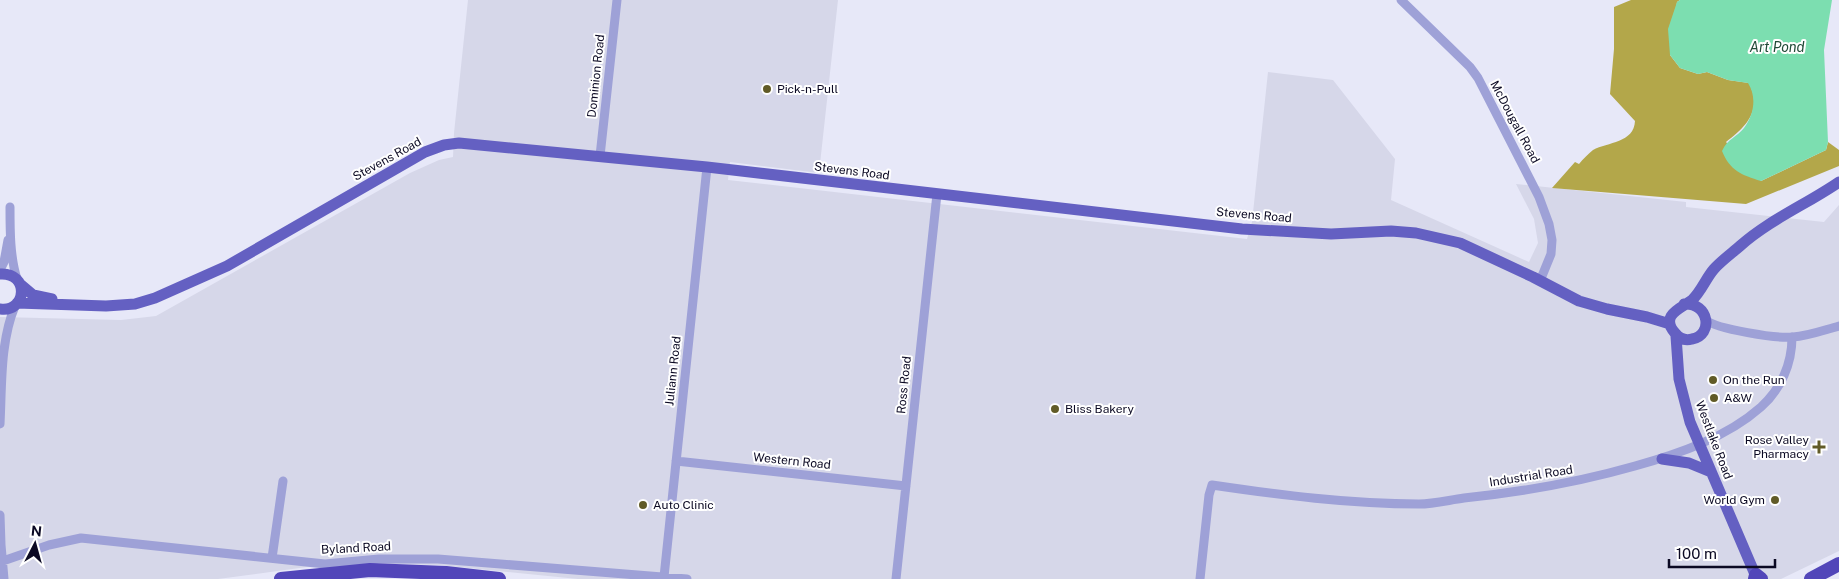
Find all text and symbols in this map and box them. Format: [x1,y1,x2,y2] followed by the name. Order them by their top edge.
[585,34,607,118] street label: Dominion Road
[1749,39,1805,55] water label: Art Pond
[1487,78,1543,166] street label: McDougall Road
[777,82,839,96] place label: Pick-n-Pull
[761,83,773,95] marker: Pick-n-Pull
[350,134,424,184] street label: Stevens Road
[813,159,891,183] street label: Stevens Road
[1216,205,1292,225] street label: Stevens Road
[662,335,684,407] street label: Juliann Road
[894,355,914,415] street label: Ross Road
[1723,373,1785,387] place label: On the Run
[1707,374,1719,386] marker: On the Run
[1724,391,1752,405] place label: A&W
[1708,392,1720,404] marker: A&W
[1693,399,1735,481] street label: Westlake Road
[1065,402,1134,416] place label: Bliss Bakery
[1049,403,1061,415] marker: Bliss Bakery
[1745,433,1810,461] place label: Rose Valley Pharmacy
[1813,441,1825,453] marker: Rose Valley Pharmacy
[753,450,831,472] street label: Western Road
[1488,462,1574,490] street label: Industrial Road
[1704,493,1765,507] place label: World Gym
[1769,494,1781,506] marker: World Gym
[653,498,714,512] place label: Auto Clinic
[637,499,649,511] marker: Auto Clinic
[10,519,60,569] north arrow
[30,523,43,540] text: N
[1669,536,1775,568] scale bar
[321,539,391,557] street label: Byland Road
[1676,545,1717,562] text: 100 m

